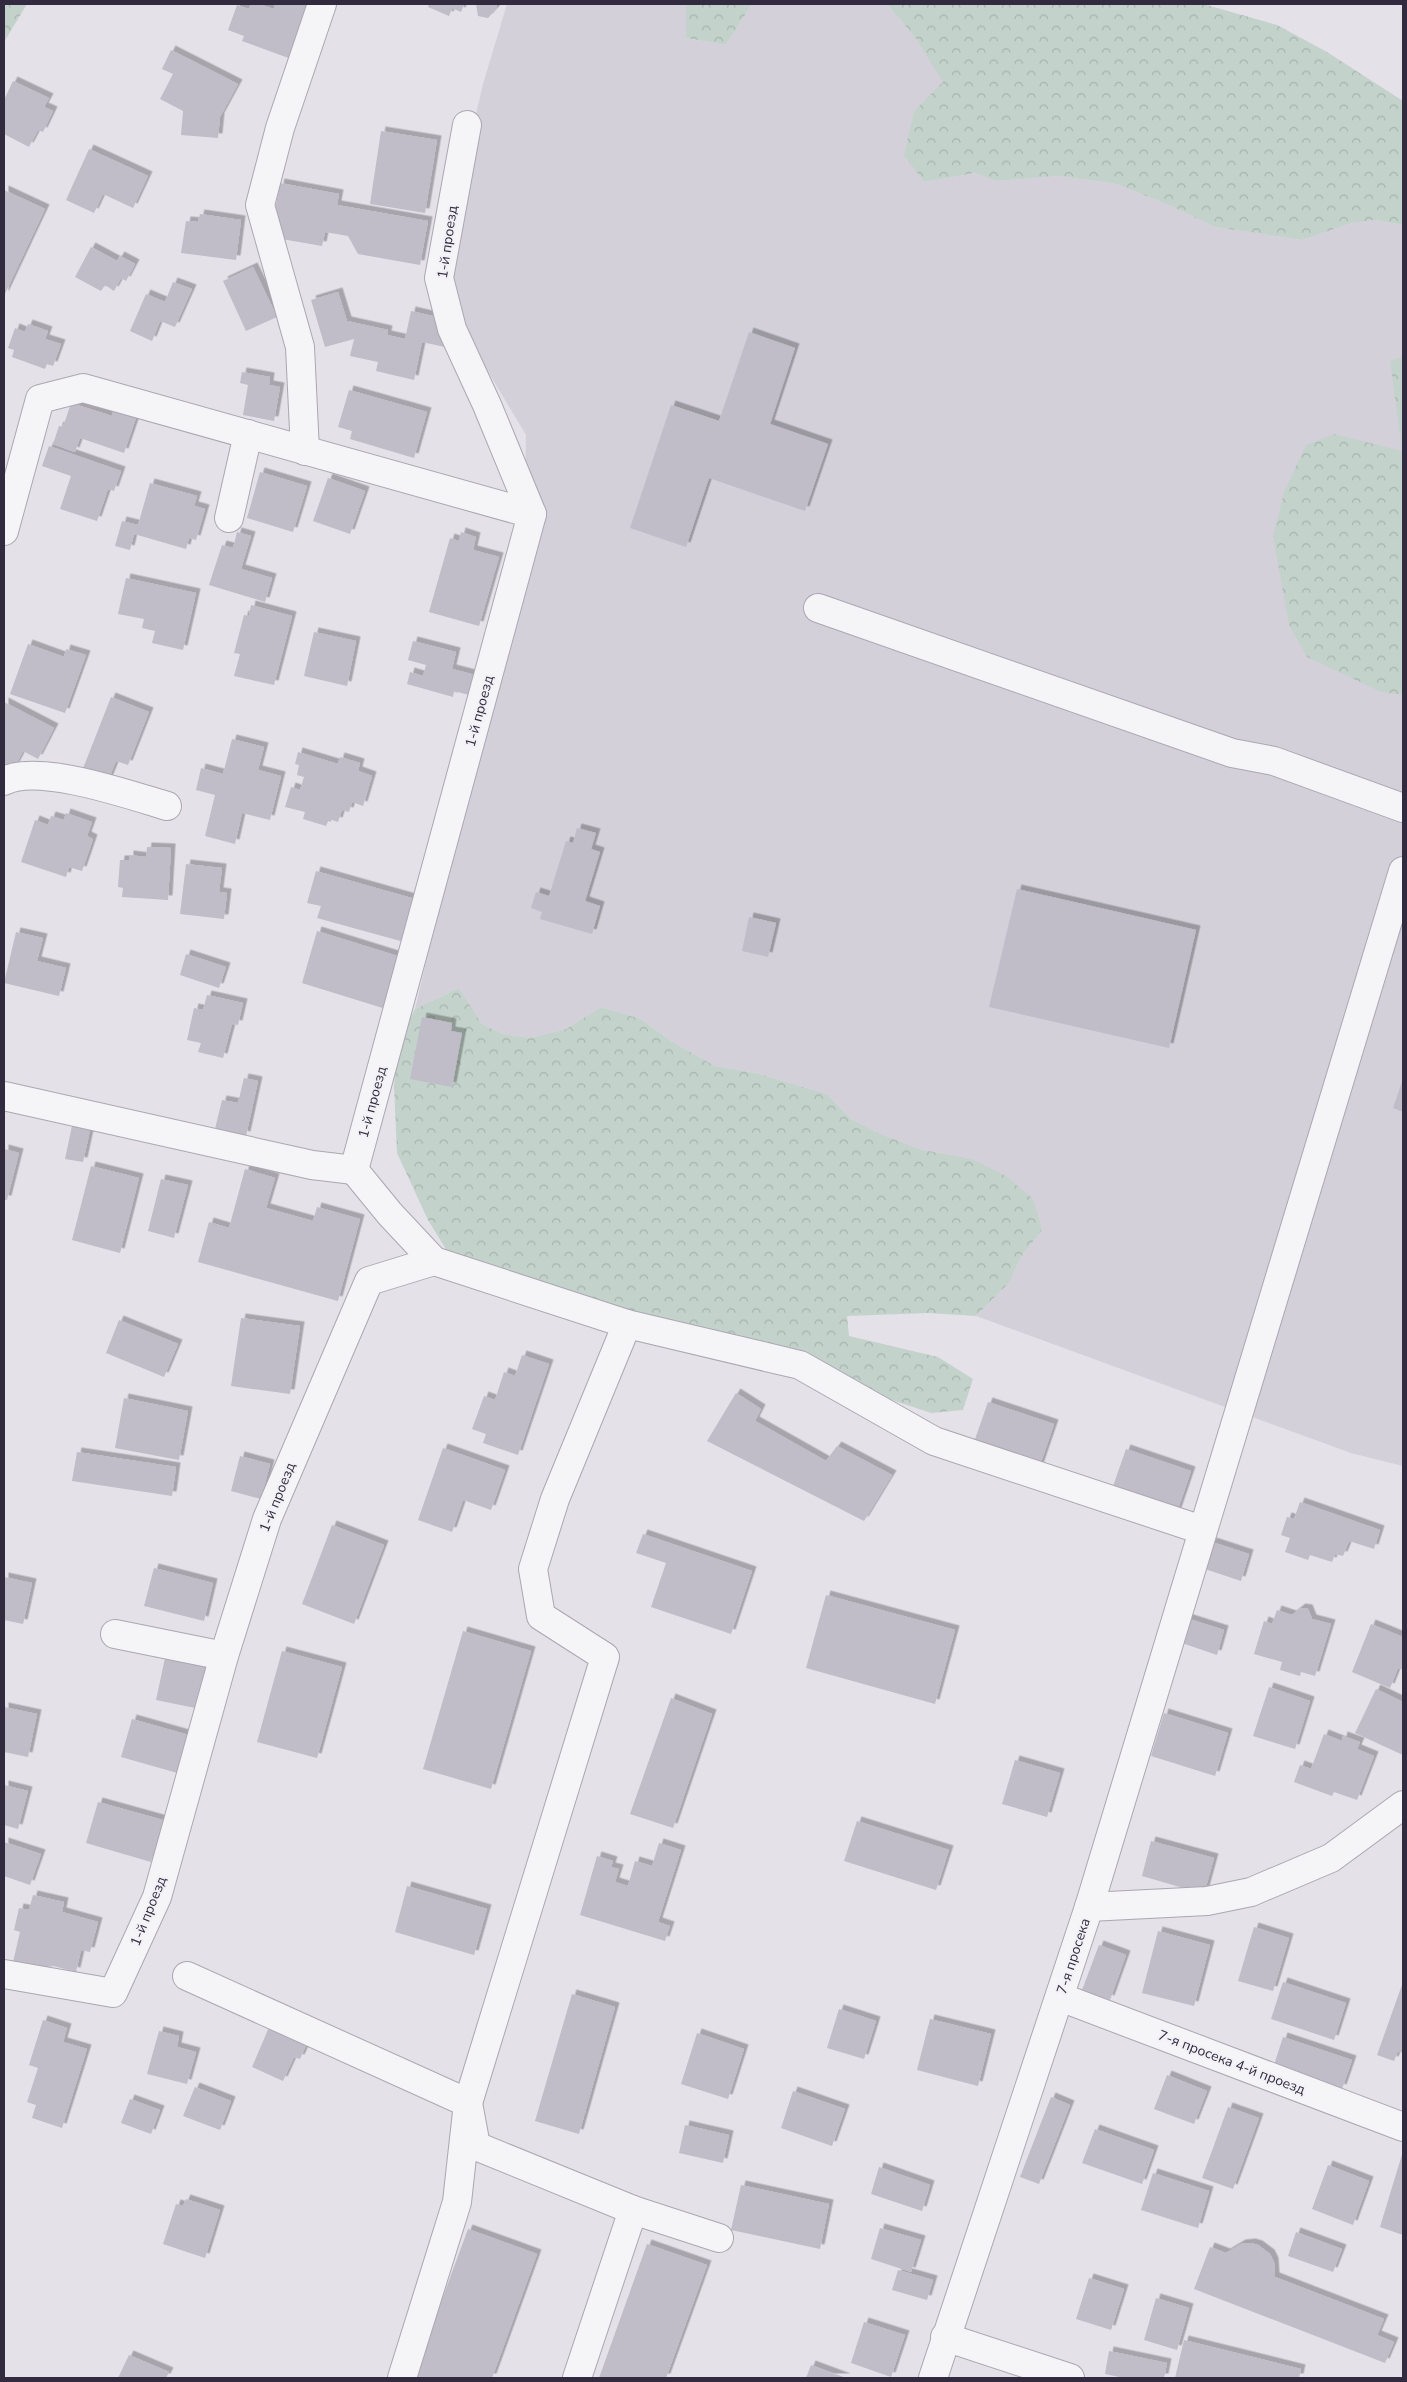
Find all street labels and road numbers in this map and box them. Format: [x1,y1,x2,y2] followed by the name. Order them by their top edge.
[433,204,462,280] street label: 1-й проезд
[461,673,498,749] street label: 1-й проезд
[354,1064,391,1140] street label: 1-й проезд
[255,1460,300,1535] street label: 1-й проезд
[126,1874,171,1949] street label: 1-й проезд
[1052,1916,1095,1997] street label: 7-я просека
[1156,2026,1308,2099] street label: 7-я просека 4-й проезд

